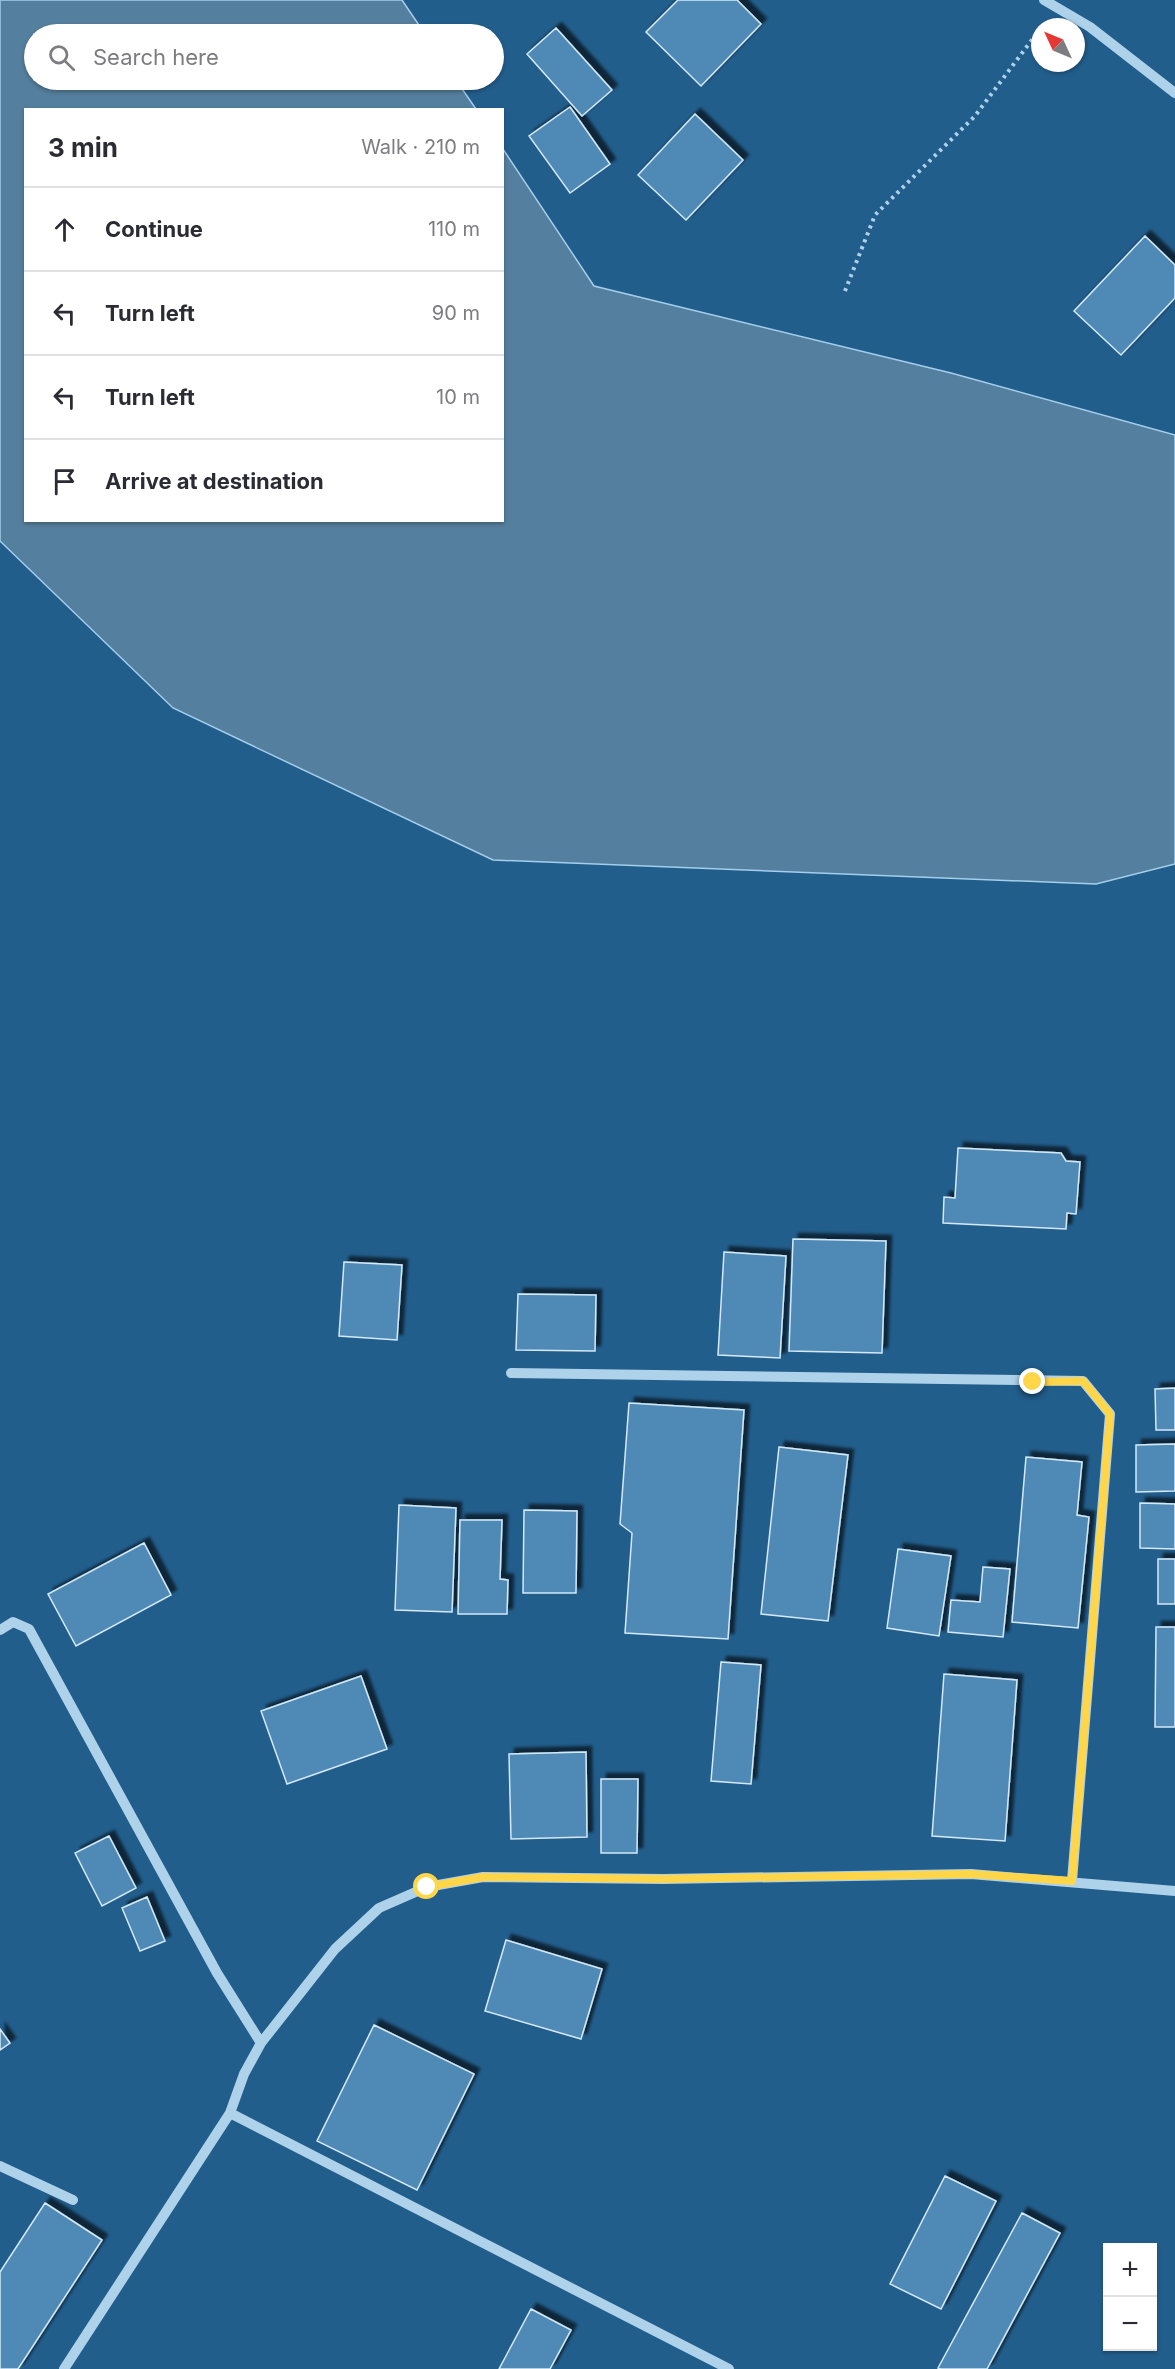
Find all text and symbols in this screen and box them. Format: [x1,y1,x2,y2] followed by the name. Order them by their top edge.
[1031,18,1085,72] north arrow
[24,24,504,90] search box
[45,41,78,74] icon: search
[93,44,219,70] text: Search here
[48,132,118,163] text: 3 min
[361,135,480,159] text: Walk · 210 m
[48,213,81,246] icon: ahead
[105,216,203,242] text: Continue
[428,217,480,241] text: 110 m
[48,297,81,330] icon: left
[105,300,195,326] text: Turn left
[432,301,480,325] text: 90 m
[48,381,81,414] icon: left
[105,384,195,410] text: Turn left
[436,385,480,409] text: 10 m
[48,465,81,498] icon: arrive
[105,468,324,494] text: Arrive at destination
[1019,1368,1045,1394] route end
[413,1873,439,1899] route start
[1103,2243,1157,2351] map controls
[1103,2243,1157,2297] button: +
[1103,2297,1157,2351] button: −

